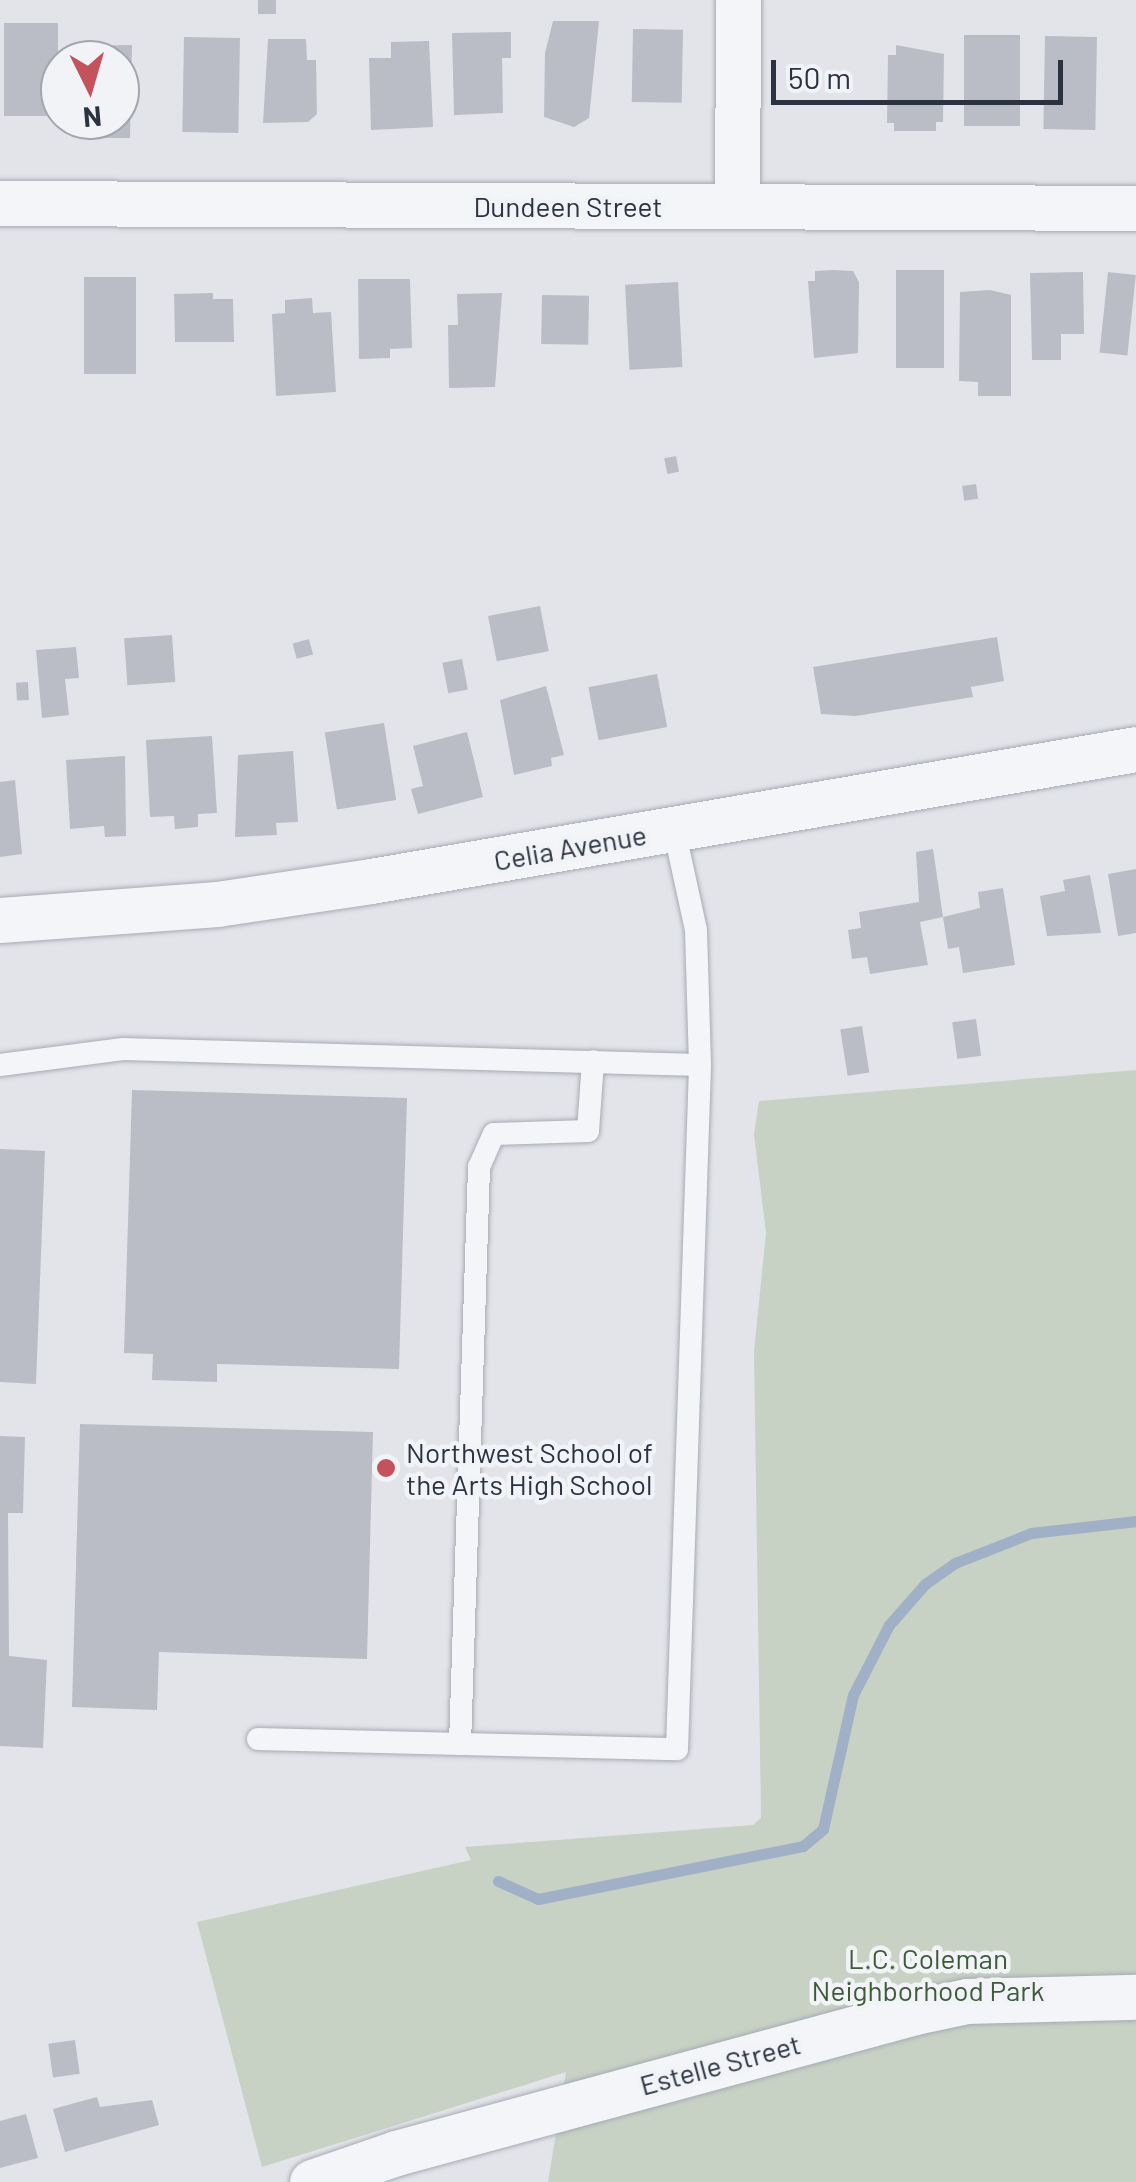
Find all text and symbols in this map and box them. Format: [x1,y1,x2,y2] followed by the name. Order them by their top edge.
[40,40,140,140] north arrow
[776,40,1068,102] scale bar
[788,59,851,95] text: 50 m
[82,100,103,136] text: N
[473,189,663,223] street label: Dundeen Street
[491,817,649,877] street label: Celia Avenue
[406,1435,653,1501] place label: Northwest School of the Arts High School
[375,1457,397,1479] marker: Northwest School of the Arts High School
[812,1941,1044,2007] park label: L.C. Coleman Neighborhood Park
[636,2026,804,2102] street label: Estelle Street

